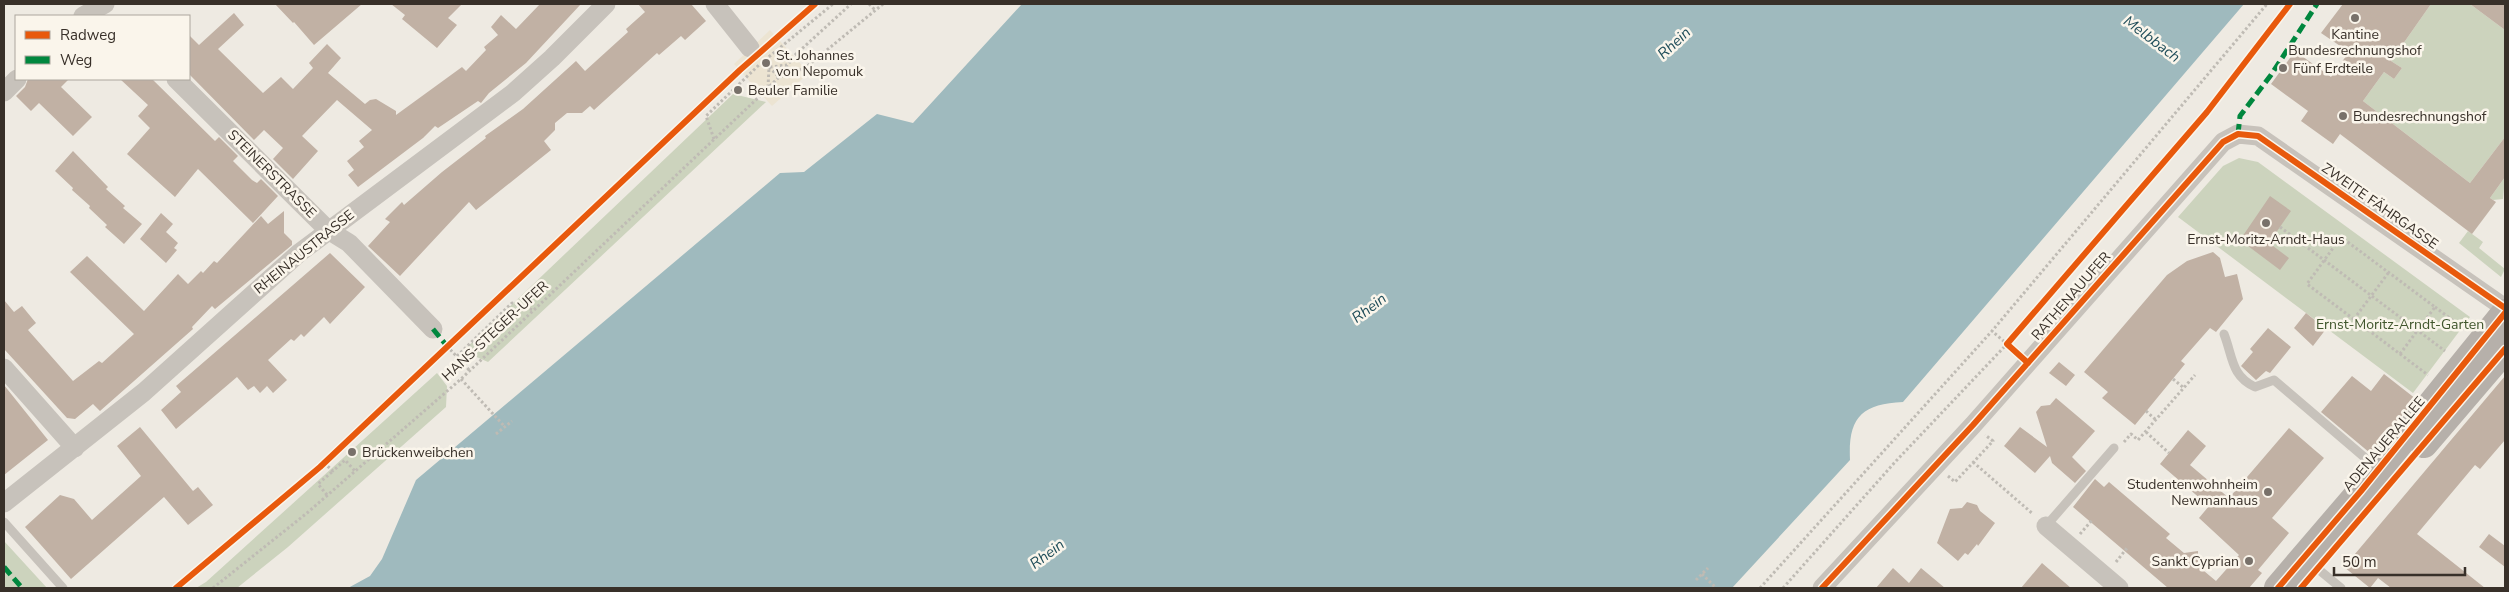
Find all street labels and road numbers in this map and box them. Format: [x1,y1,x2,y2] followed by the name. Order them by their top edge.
[224,126,320,222] street label: STEINERSTRASSE
[2318,159,2442,253] street label: ZWEITE FÄHRGASSE
[250,206,358,298] street label: RHEINAUSTRASSE
[2027,248,2115,344] street label: RATHENAUUFER
[438,277,552,385] street label: HANS-STEGER-UFER
[2339,392,2429,496] street label: ADENAUERALLEE

